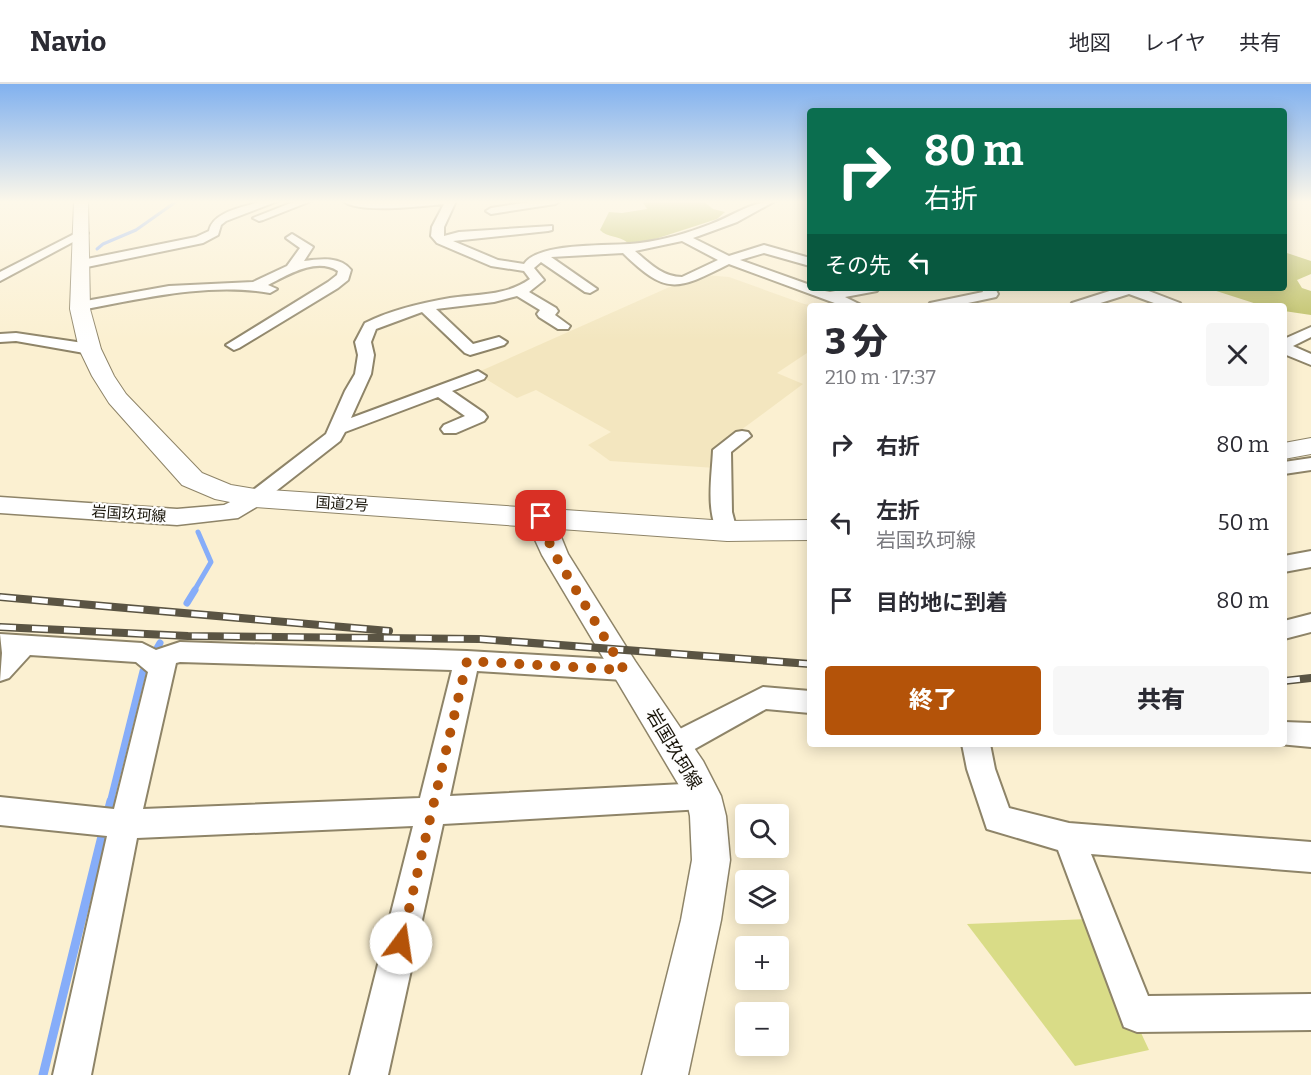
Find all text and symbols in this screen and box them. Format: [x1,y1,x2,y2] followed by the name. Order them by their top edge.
[30,25,106,58] text: Navio
[1069,30,1111,56] text: 地図
[1144,30,1206,56] text: レイヤ
[1239,30,1281,56] text: 共有
[924,126,1024,176] text: 80 m
[825,132,903,210] icon: right
[924,183,978,215] text: 右折
[903,246,936,279] icon: left
[825,252,891,279] text: その先
[825,320,888,364] text: 3 分
[1206,323,1269,386] button: close
[825,365,936,389] text: 210 m · 17:37
[825,428,858,461] icon: right
[1216,431,1269,458] text: 80 m
[876,433,920,460] text: 右折
[515,490,566,541] pin
[315,493,369,515] street label: 国道2号
[876,497,920,524] text: 左折
[524,499,557,532] icon: arrive
[91,502,167,526] street label: 岩国玖珂線
[825,506,858,539] icon: left
[1218,509,1269,536] text: 50 m
[876,528,976,552] text: 岩国玖珂線
[825,584,858,617] icon: arrive
[1216,587,1269,614] text: 80 m
[876,589,1008,616] text: 目的地に到着
[825,666,1041,735] button: 終了
[1053,666,1269,735] button: 共有
[641,705,707,793] street label: 岩国玖珂線
[735,804,789,1056] map controls
[735,804,789,858] button: search
[735,870,789,924] button: layers
[369,911,433,975] position arrow
[735,936,789,990] button: +
[735,1002,789,1056] button: −

